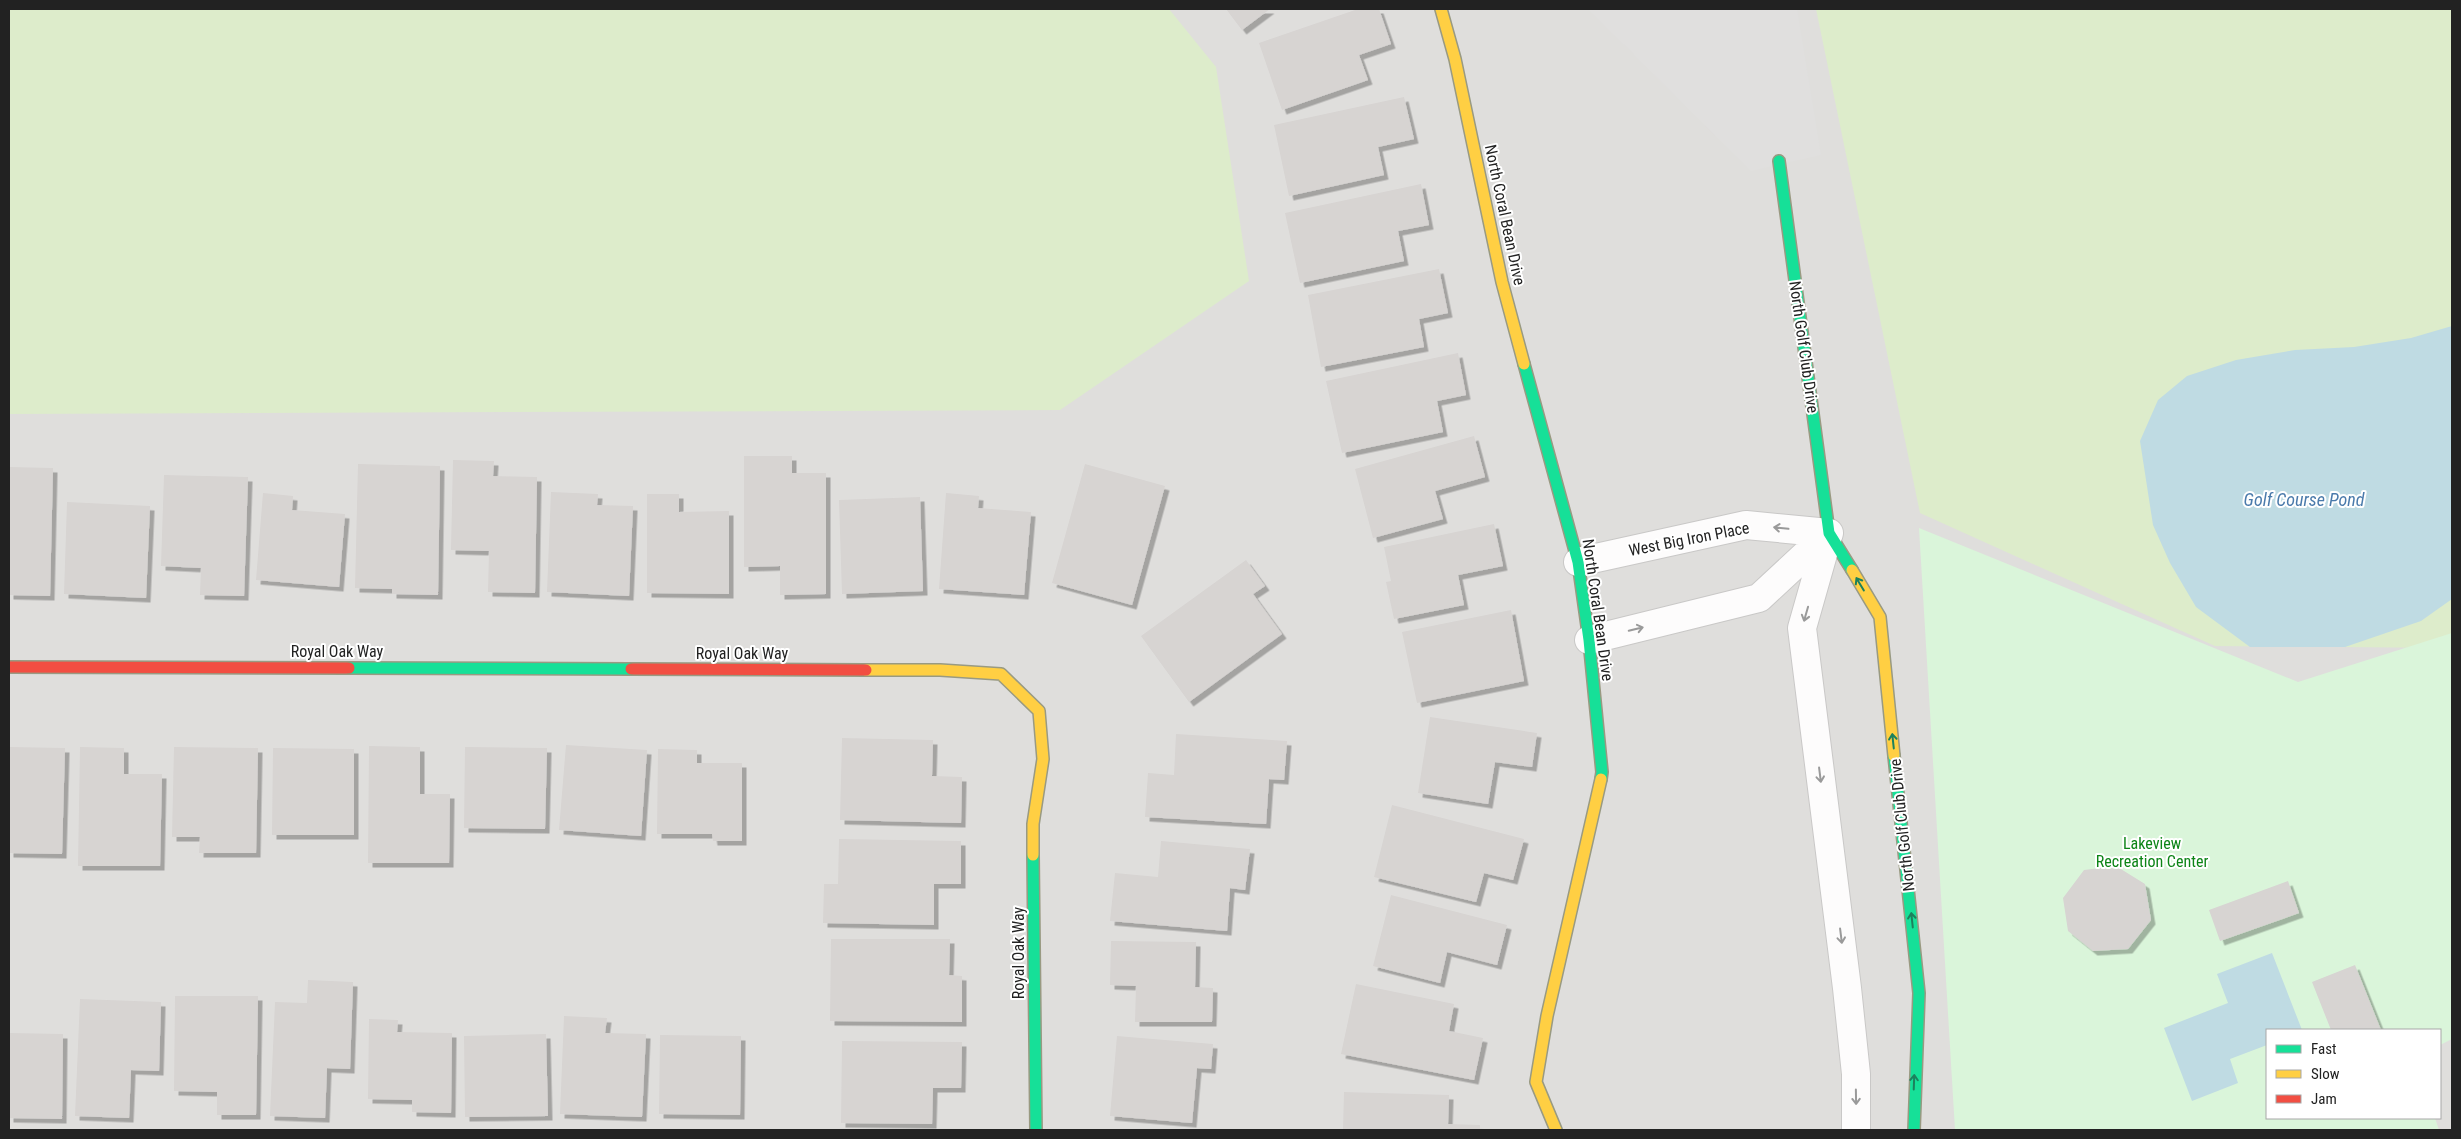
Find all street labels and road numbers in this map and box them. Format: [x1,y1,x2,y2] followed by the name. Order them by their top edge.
[1481,143,1529,287] street label: North Coral Bean Drive
[1785,280,1823,414] street label: North Golf Club Drive
[1627,518,1751,560] street label: West Big Iron Place
[1579,538,1617,682] street label: North Coral Bean Drive
[291,642,383,661] street label: Royal Oak Way
[696,644,788,663] street label: Royal Oak Way
[1886,758,1918,892] street label: North Golf Club Drive
[1009,907,1028,999] street label: Royal Oak Way

